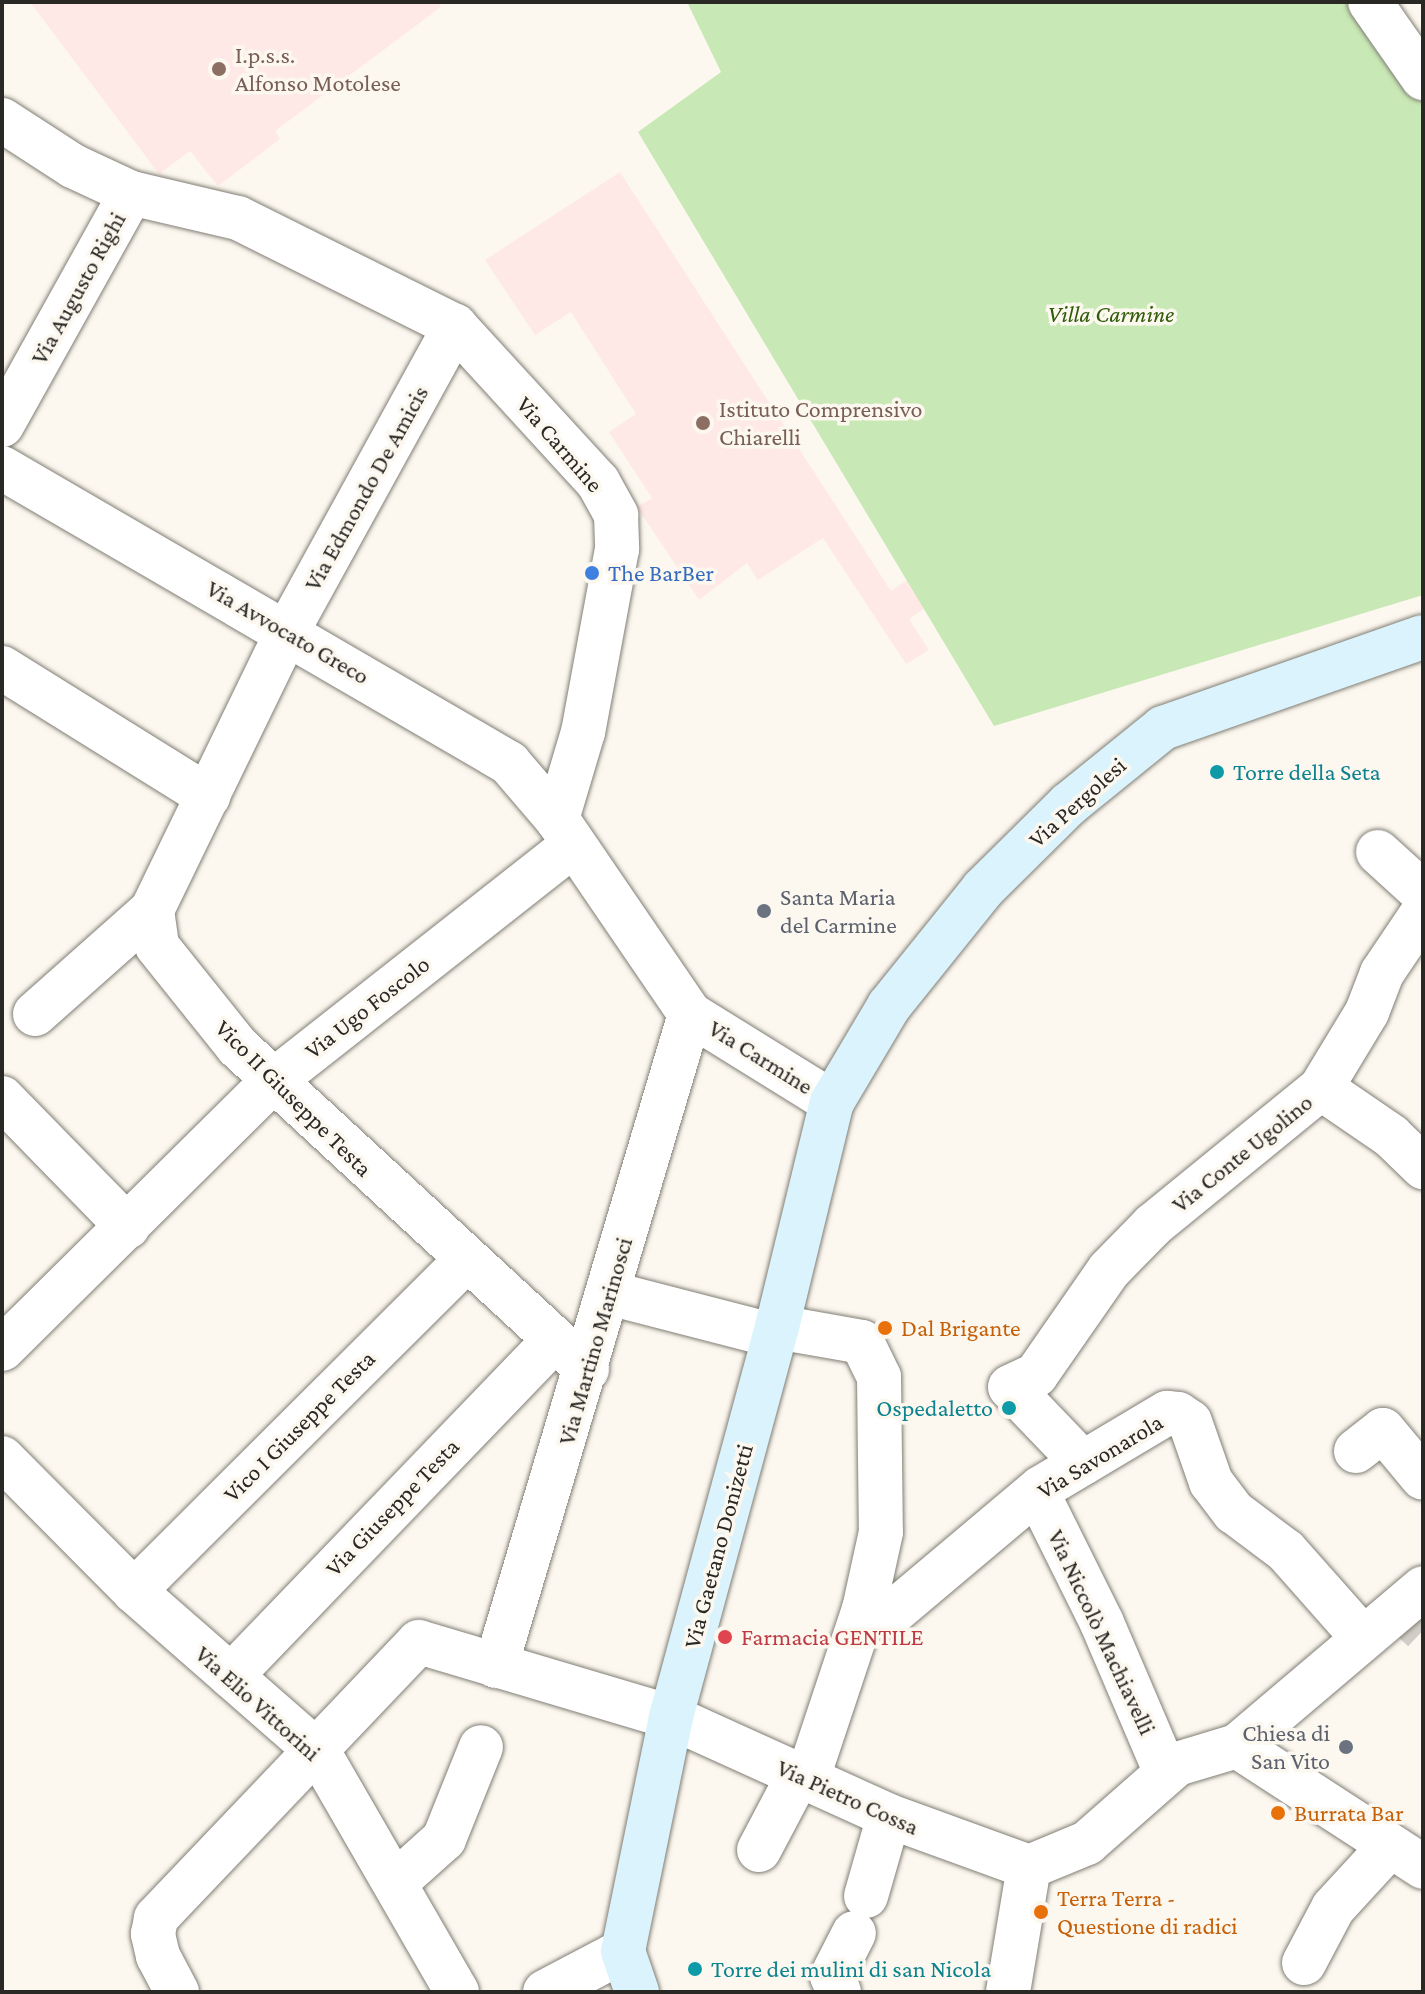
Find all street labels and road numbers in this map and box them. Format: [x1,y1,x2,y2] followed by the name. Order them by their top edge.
[24,207,132,369] street label: Via Augusto Righi
[298,380,434,596] street label: Via Edmondo De Amicis
[510,390,610,498] street label: Via Carmine
[202,574,374,690] street label: Via Avvocato Greco
[1022,751,1132,853] street label: Via Pergolesi
[299,949,435,1065] street label: Via Ugo Foscolo
[209,1013,379,1183] street label: Vico II Giuseppe Testa
[703,1014,819,1100] street label: Via Carmine
[1166,1087,1318,1219] street label: Via Conte Ugolino
[552,1234,638,1448] street label: Via Martino Marinosci
[217,1344,381,1508] street label: Vico I Giuseppe Testa
[1032,1407,1168,1505] street label: Via Savonarola
[319,1432,465,1582] street label: Via Giuseppe Testa
[677,1441,759,1651] street label: Via Gaetano Donizetti
[1042,1525,1162,1739] street label: Via Niccolò Machiavelli
[189,1639,327,1767] street label: Via Elio Vittorini
[773,1753,923,1841] street label: Via Pietro Cossa

